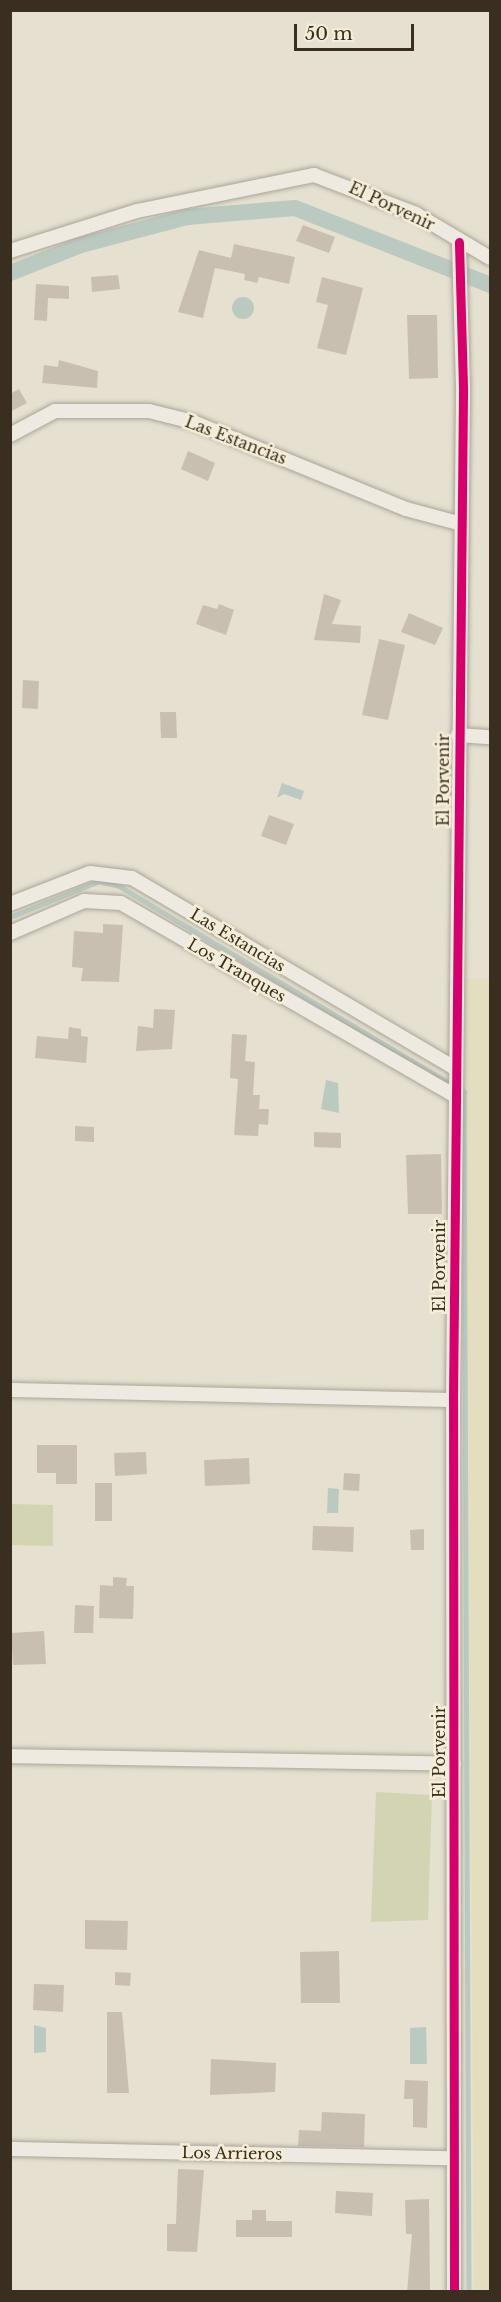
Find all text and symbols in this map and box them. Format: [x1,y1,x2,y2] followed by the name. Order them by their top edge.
[297,12,417,50] scale bar
[305,23,353,45] text: 50 m
[346,178,438,234] street label: El Porvenir
[182,412,290,468] street label: Las Estancias
[433,734,453,826] street label: El Porvenir
[187,904,289,976] street label: Las Estancias
[184,934,290,1006] street label: Los Tranques
[429,1220,449,1312] street label: El Porvenir
[429,1706,449,1798] street label: El Porvenir
[181,2143,283,2163] street label: Los Arrieros

